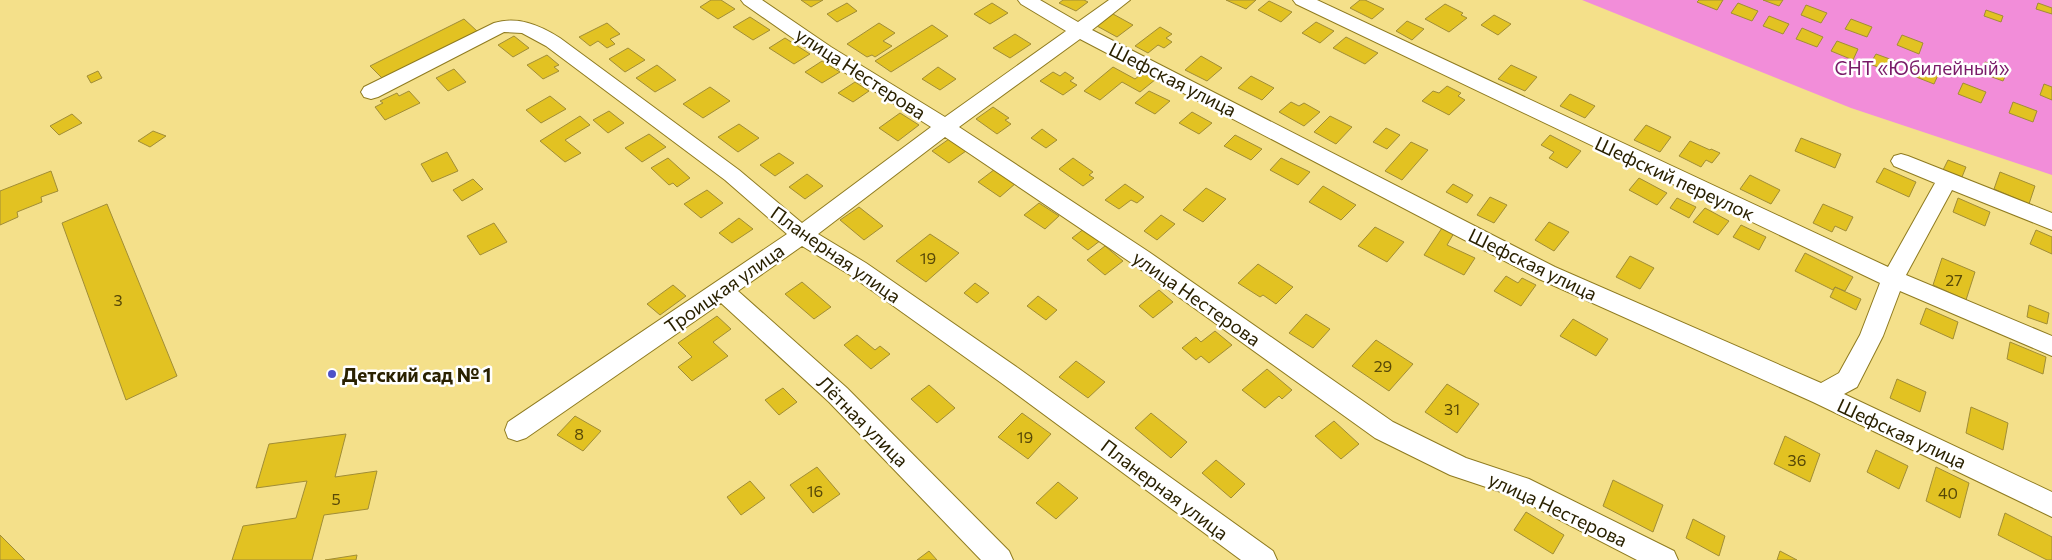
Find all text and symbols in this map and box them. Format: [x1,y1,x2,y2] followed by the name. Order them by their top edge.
[792,22,930,124] street label: улица Нестерова
[1105,37,1241,121] street label: Шефская улица
[1834,56,2010,79] park label: СНТ «Юбилейный»
[1592,131,1758,225] street label: Шефский переулок
[767,201,905,307] street label: Планерная улица
[1465,223,1601,305] street label: Шефская улица
[660,238,788,338] street label: Троицкая улица
[1129,245,1265,351] street label: улица Нестерова
[920,248,936,267] house number: 19
[1945,270,1963,289] house number: 27
[113,290,123,309] house number: 3
[1374,356,1392,375] house number: 29
[342,363,491,386] place label: Детский сад № 1
[326,368,338,380] marker: Детский сад № 1
[813,371,913,471] street label: Лётная улица
[1834,393,1970,473] street label: Шефская улица
[1444,399,1460,418] house number: 31
[574,424,584,443] house number: 8
[1017,427,1033,446] house number: 19
[1097,434,1233,544] street label: Планерная улица
[1788,450,1806,469] house number: 36
[1485,467,1631,551] street label: улица Нестерова
[807,481,823,500] house number: 16
[1938,483,1958,502] house number: 40
[331,489,341,508] house number: 5

